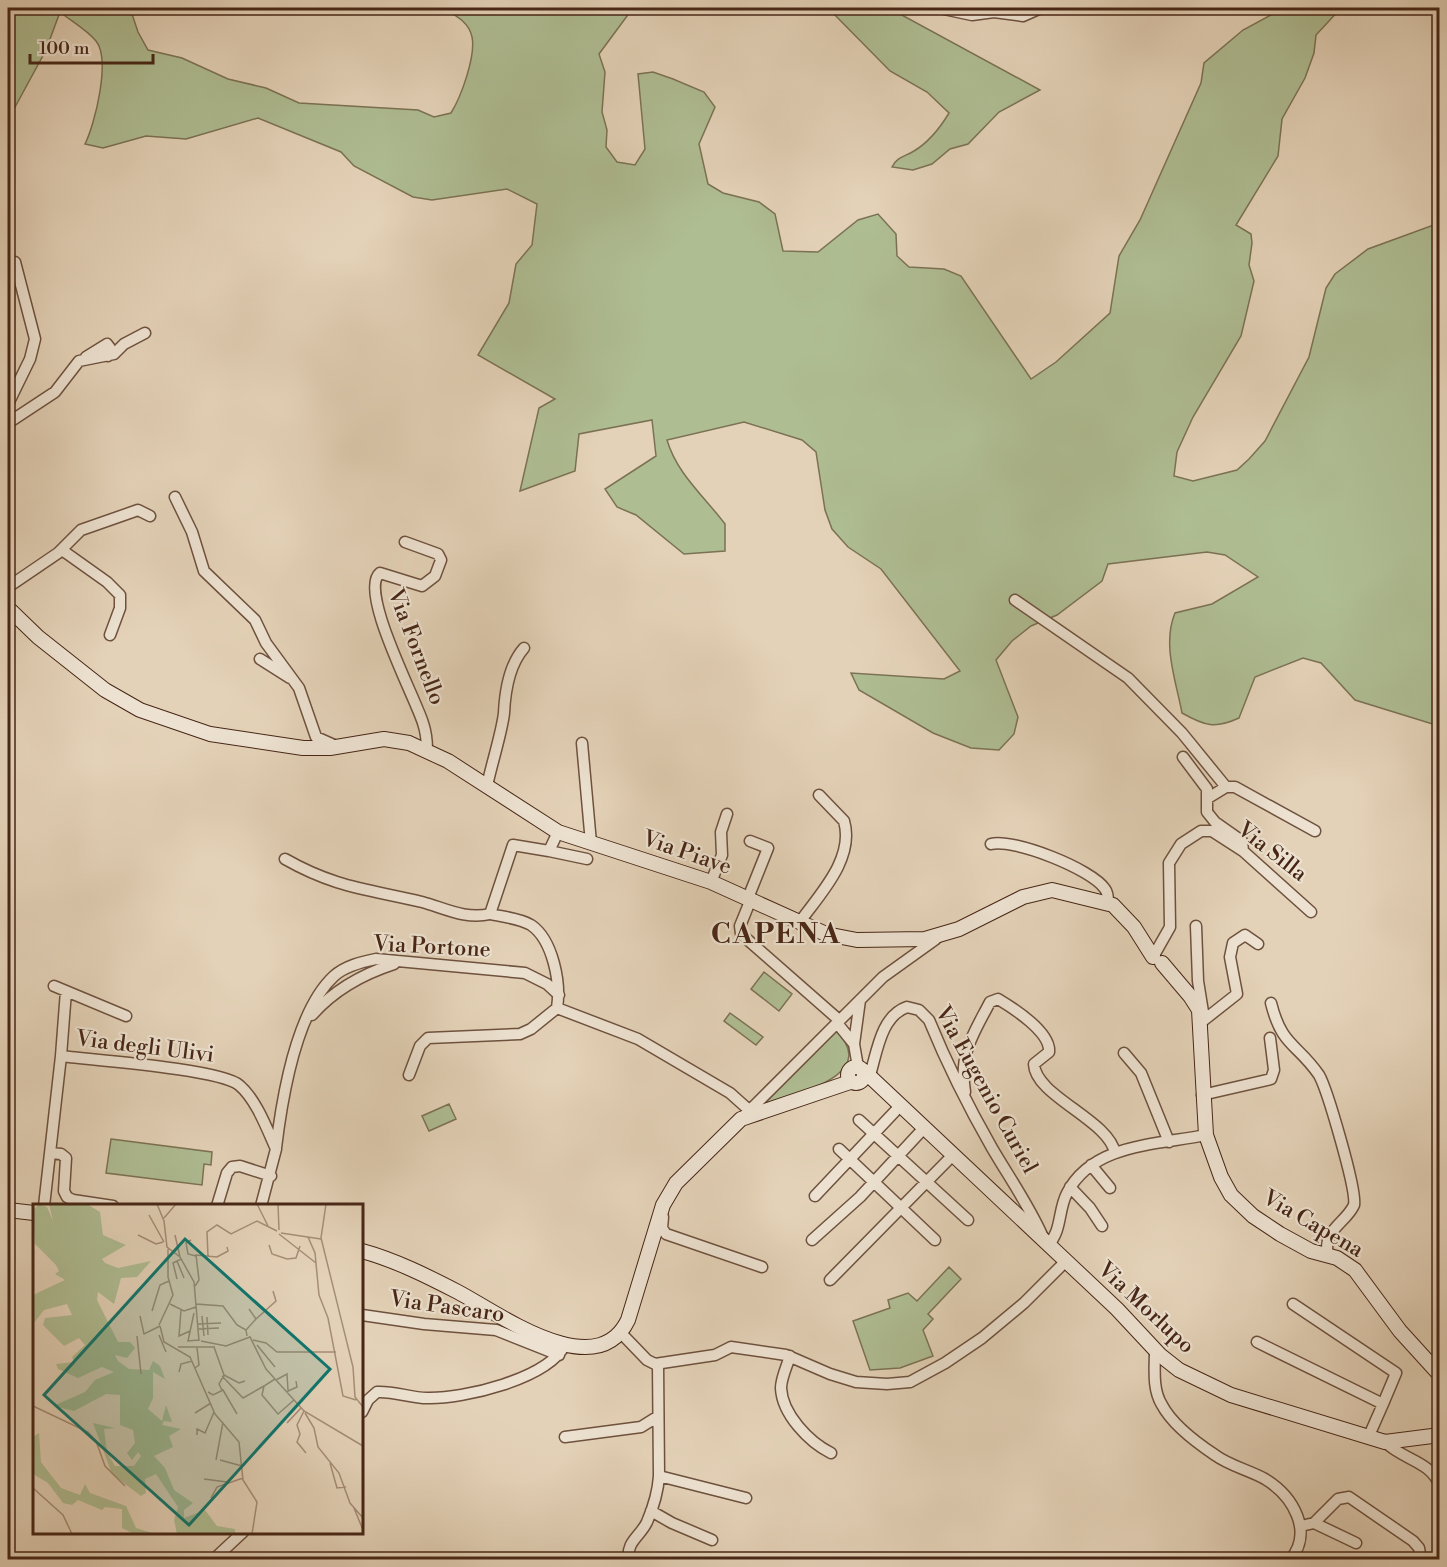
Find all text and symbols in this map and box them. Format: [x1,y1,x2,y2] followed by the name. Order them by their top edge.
[30,27,153,65] scale bar
[39,37,90,60] text: 100 m
[381,584,450,709] street label: Via Fornello
[1231,816,1313,888] street label: Via Silla
[638,825,735,881] street label: Via Piave
[711,917,841,952] district label: CAPENA
[372,930,491,964] street label: Via Portone
[928,1001,1043,1179] street label: Via Eugenio Curiel
[73,1025,216,1069] street label: Via degli Ulivi
[1257,1184,1369,1264] street label: Via Capena
[33,1204,363,1534] inset map
[1091,1256,1200,1360] street label: Via Morlupo
[387,1285,506,1328] street label: Via Pascaro

